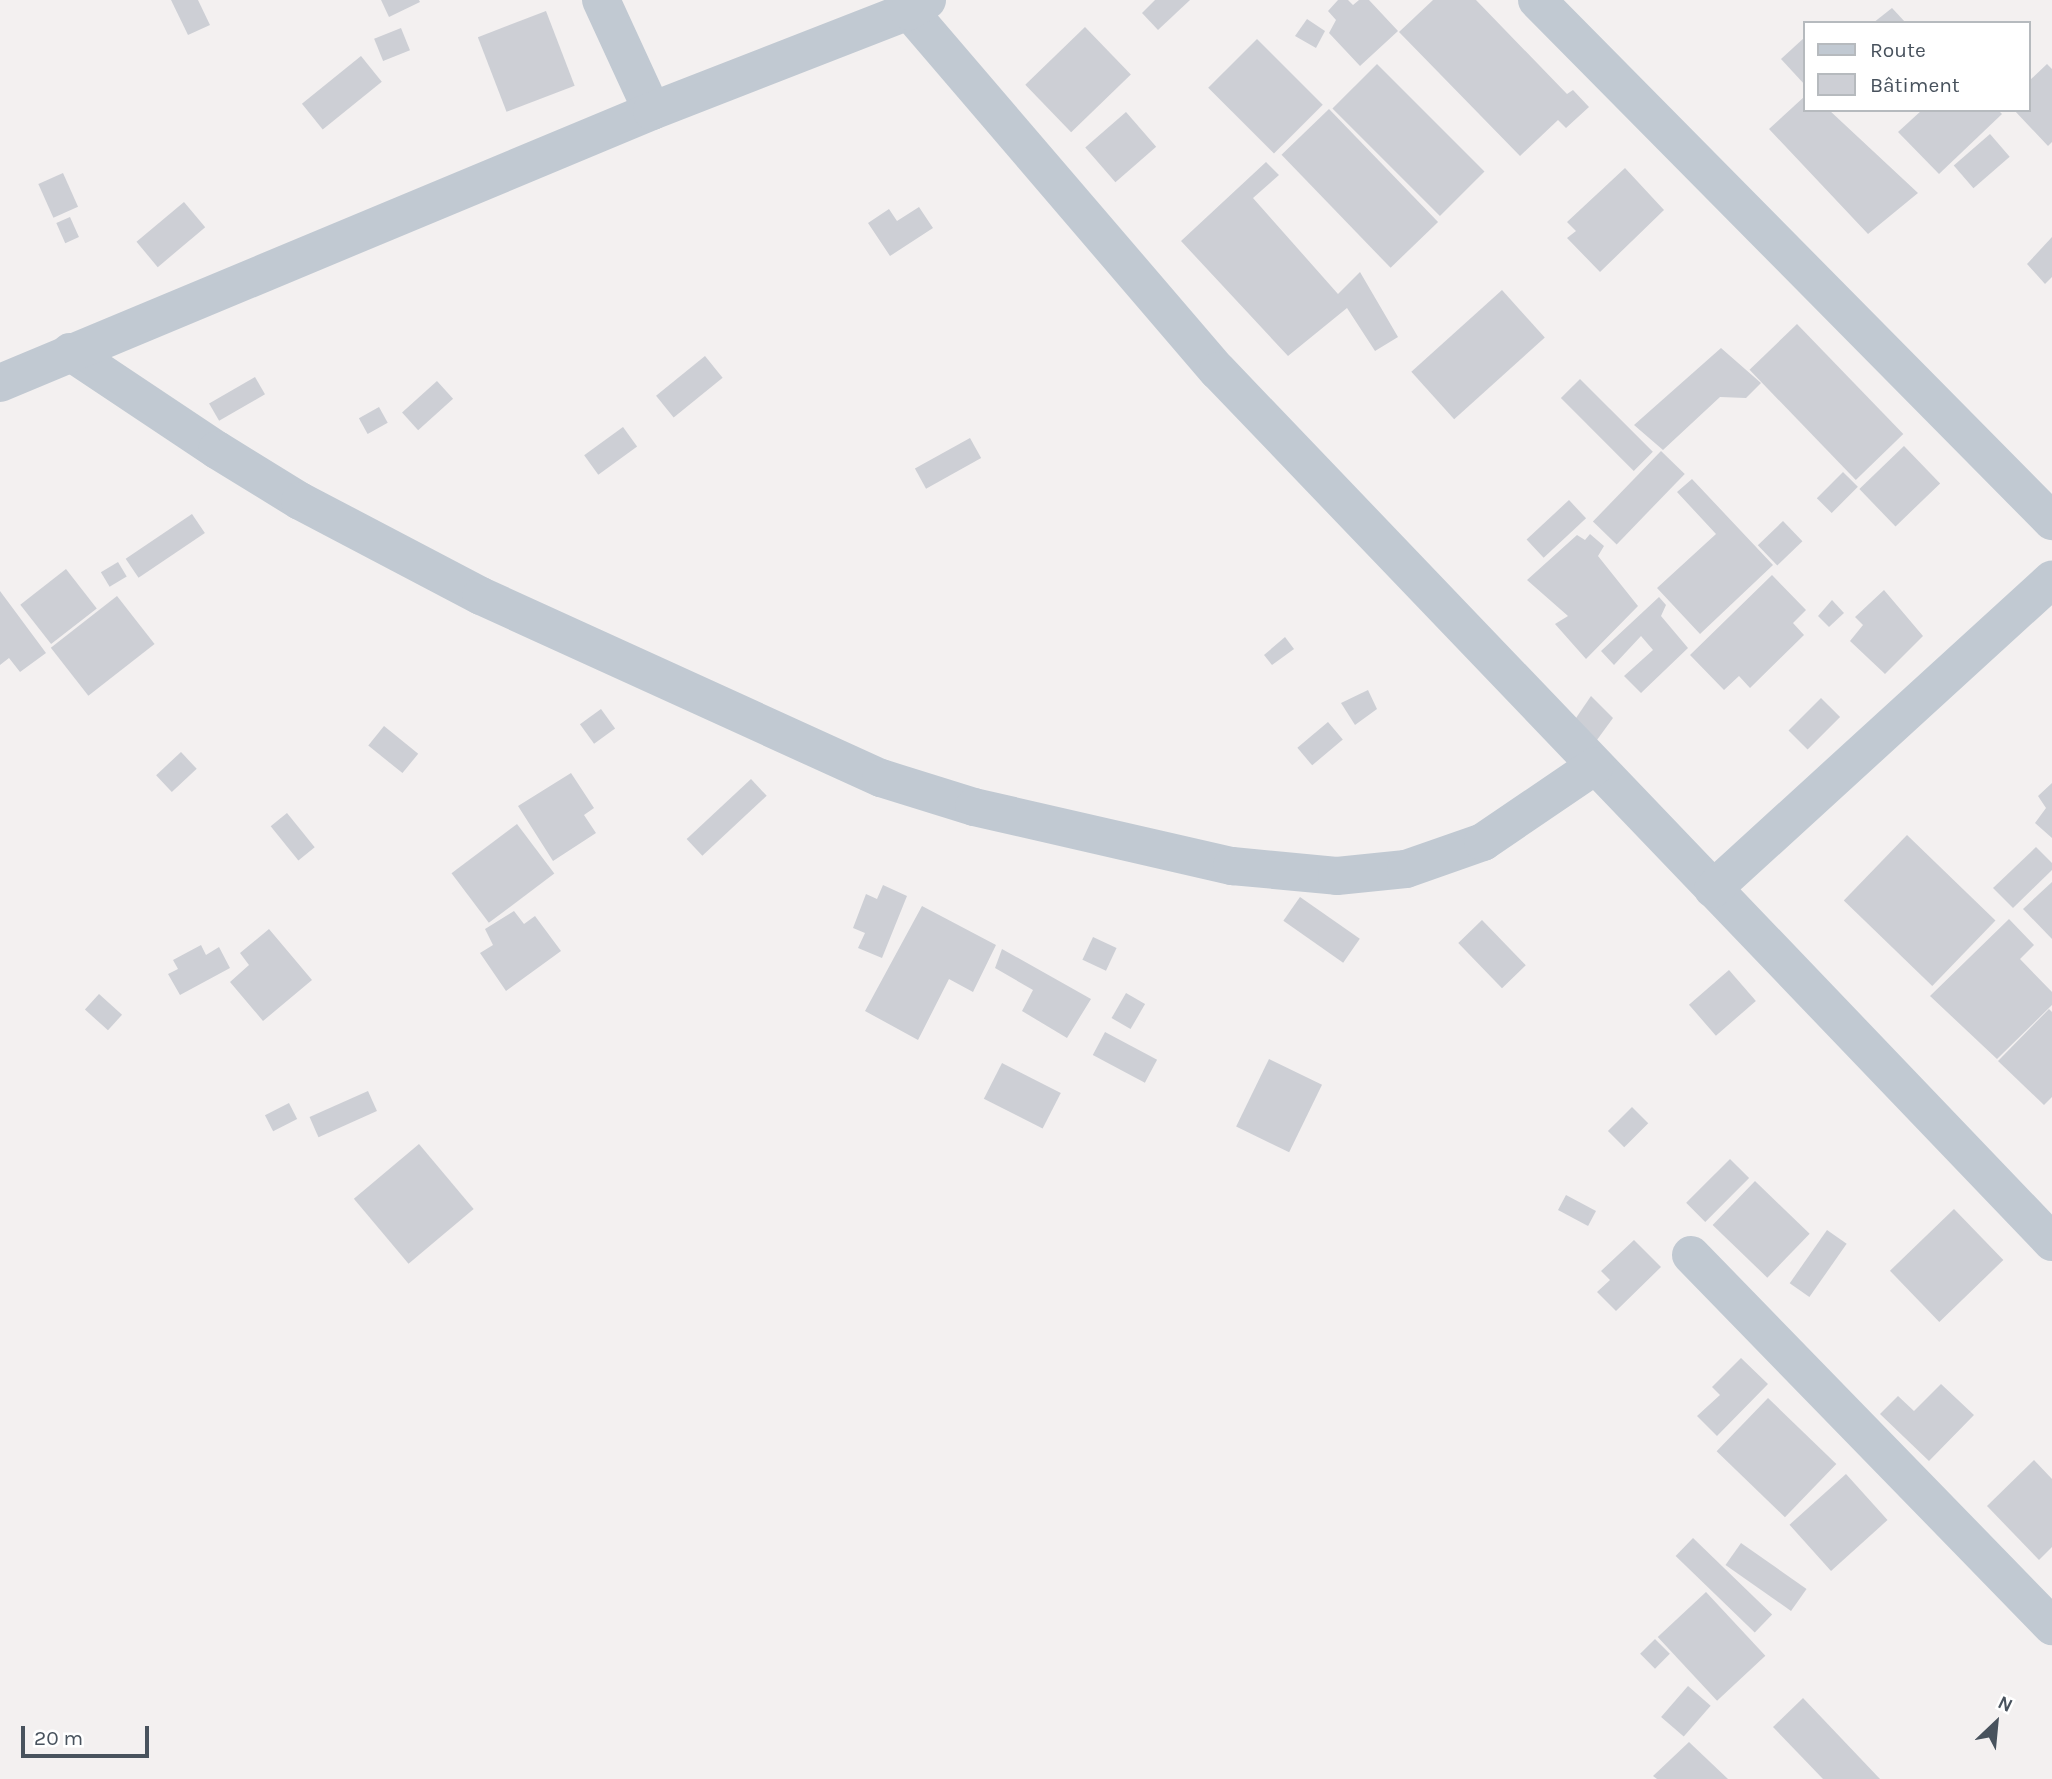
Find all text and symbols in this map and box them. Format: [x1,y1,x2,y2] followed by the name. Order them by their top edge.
[1804,21,2031,112] legend
[1870,38,1926,62] text: Route
[1870,73,1960,97] text: Bâtiment
[1961,1688,2031,1758] north arrow
[1994,1691,2016,1717] text: N
[24,1712,152,1756] scale bar
[34,1726,83,1750] text: 20 m

